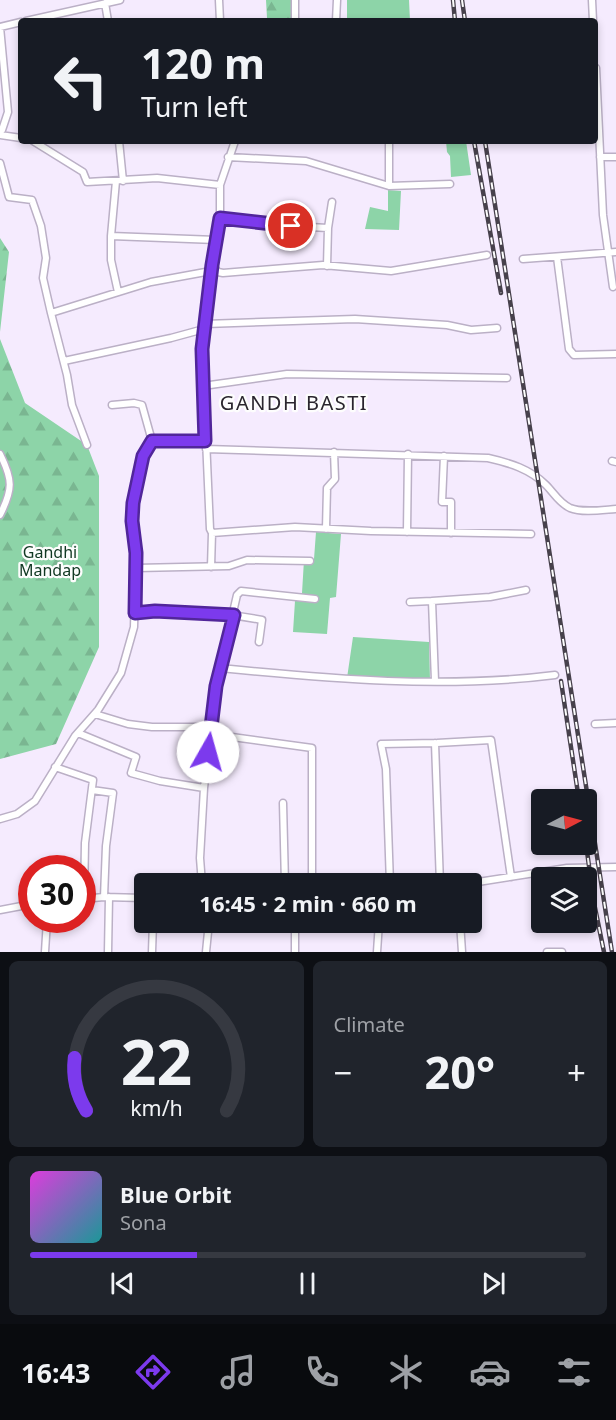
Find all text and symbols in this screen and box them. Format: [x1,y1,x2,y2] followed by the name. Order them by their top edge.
[141,34,265,91] text: 120 m
[42,42,120,120] icon: left
[141,88,247,125] text: Turn left
[265,200,316,251] pin
[274,209,307,242] icon: arrive
[220,389,368,416] district label: GANDH BASTI
[19,541,81,581] park label: Gandhi Mandap
[176,720,240,784] position arrow
[531,789,597,855] north arrow
[531,789,597,933] map controls
[18,855,96,933] speed limit sign: 30
[531,867,597,933] button: layers
[199,888,417,918] text: 16:45 · 2 min · 660 m
[334,1011,405,1038] text: Climate
[121,1018,192,1103] text: 22
[424,1041,495,1102] text: 20°
[334,1050,352,1095] text: −
[567,1050,586,1095] text: +
[130,1093,183,1122] text: km/h
[120,1179,232,1209] text: Blue Orbit
[120,1209,167,1236] text: Sona
[106,1267,139,1300] icon: previous
[291,1267,324,1300] icon: pause
[477,1267,510,1300] icon: next
[132,1351,174,1393] icon: directions
[217,1351,259,1393] icon: music
[301,1351,343,1393] icon: phone
[385,1351,427,1393] icon: climate
[469,1351,511,1393] icon: car
[553,1351,595,1393] icon: filters
[21,1354,90,1391] text: 16:43

